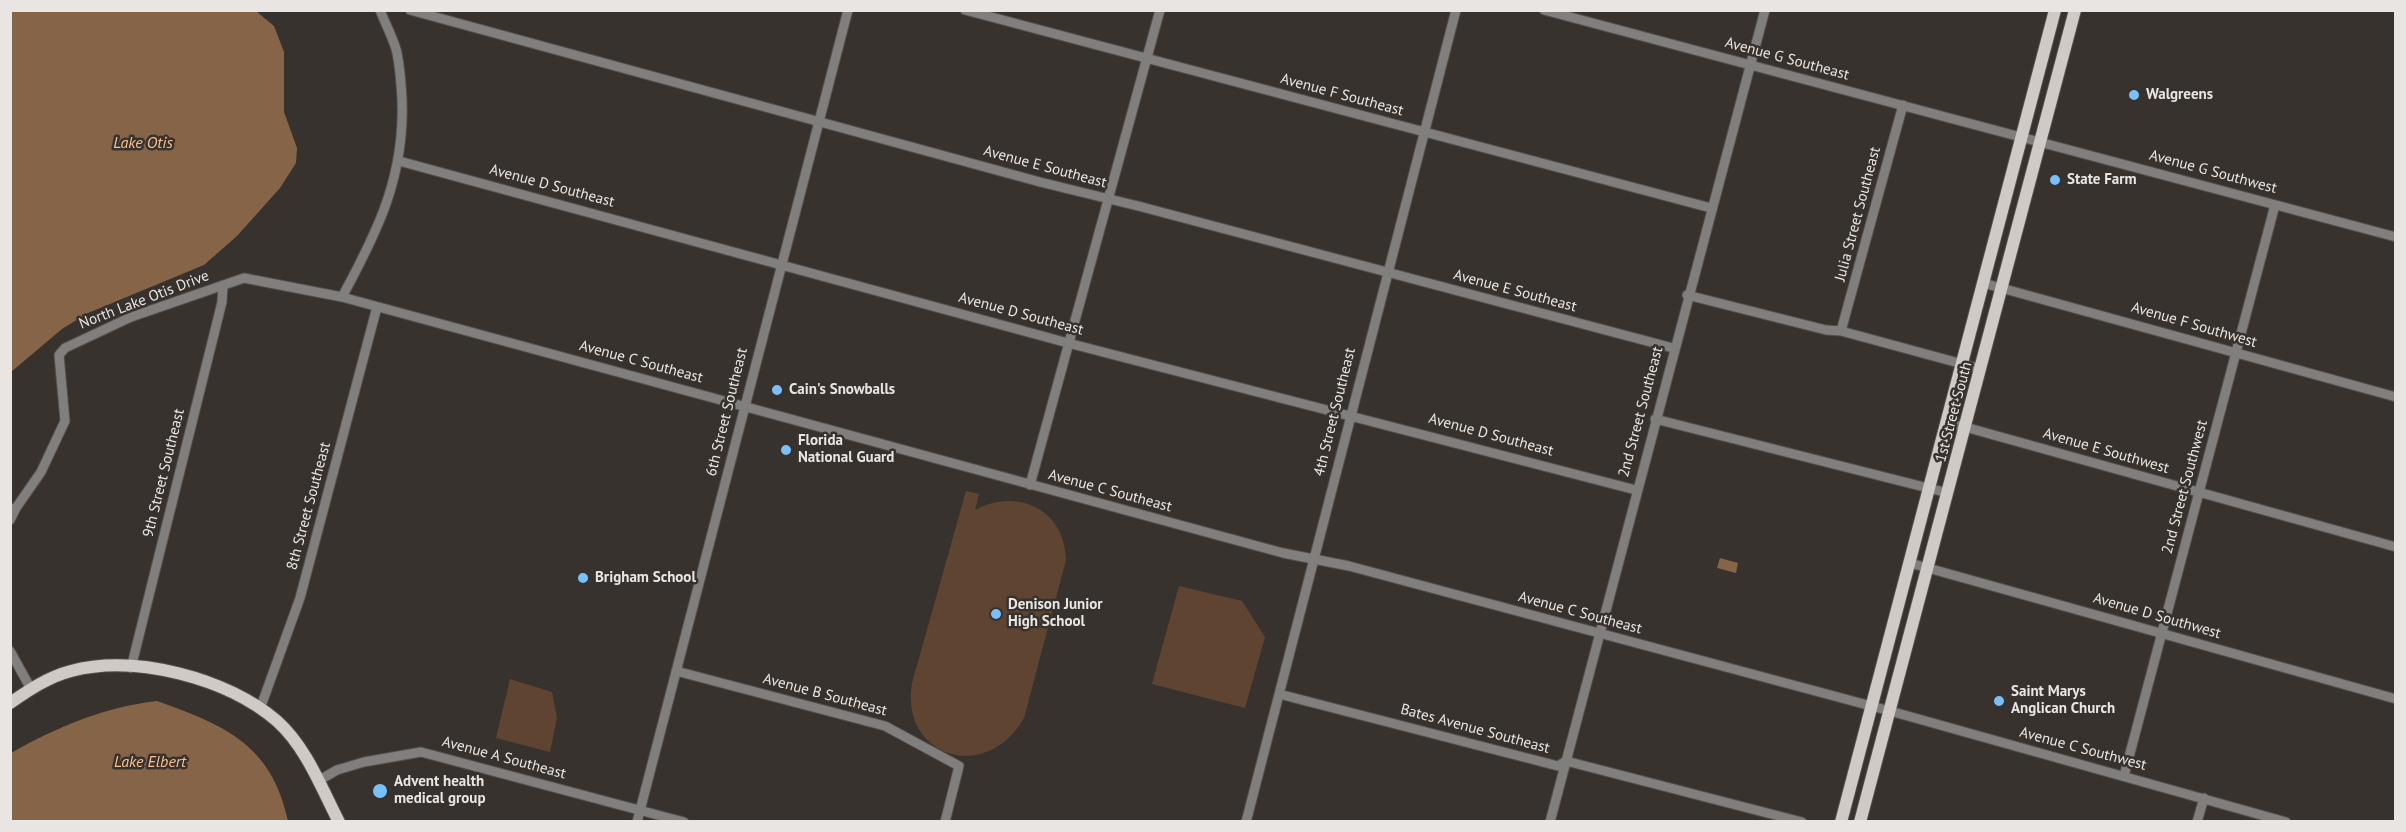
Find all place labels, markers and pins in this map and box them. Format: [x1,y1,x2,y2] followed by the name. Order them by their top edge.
[2146,86,2213,104] place label: Walgreens
[2127,88,2141,102] marker: Walgreens
[2067,171,2137,189] place label: State Farm
[2048,173,2062,187] marker: State Farm
[789,381,895,399] place label: Cain's Snowballs
[770,383,784,397] marker: Cain's Snowballs
[798,432,894,467] place label: Florida National Guard
[779,443,793,457] marker: Florida National Guard
[595,569,696,587] place label: Brigham School
[576,571,590,585] marker: Brigham School
[1008,596,1102,631] place label: Denison Junior High School
[989,607,1003,621] marker: Denison Junior High School
[2011,683,2115,718] place label: Saint Marys Anglican Church
[1992,694,2006,708] marker: Saint Marys Anglican Church
[394,773,485,808] place label: Advent health medical group
[371,782,389,800] marker: Advent health medical group

